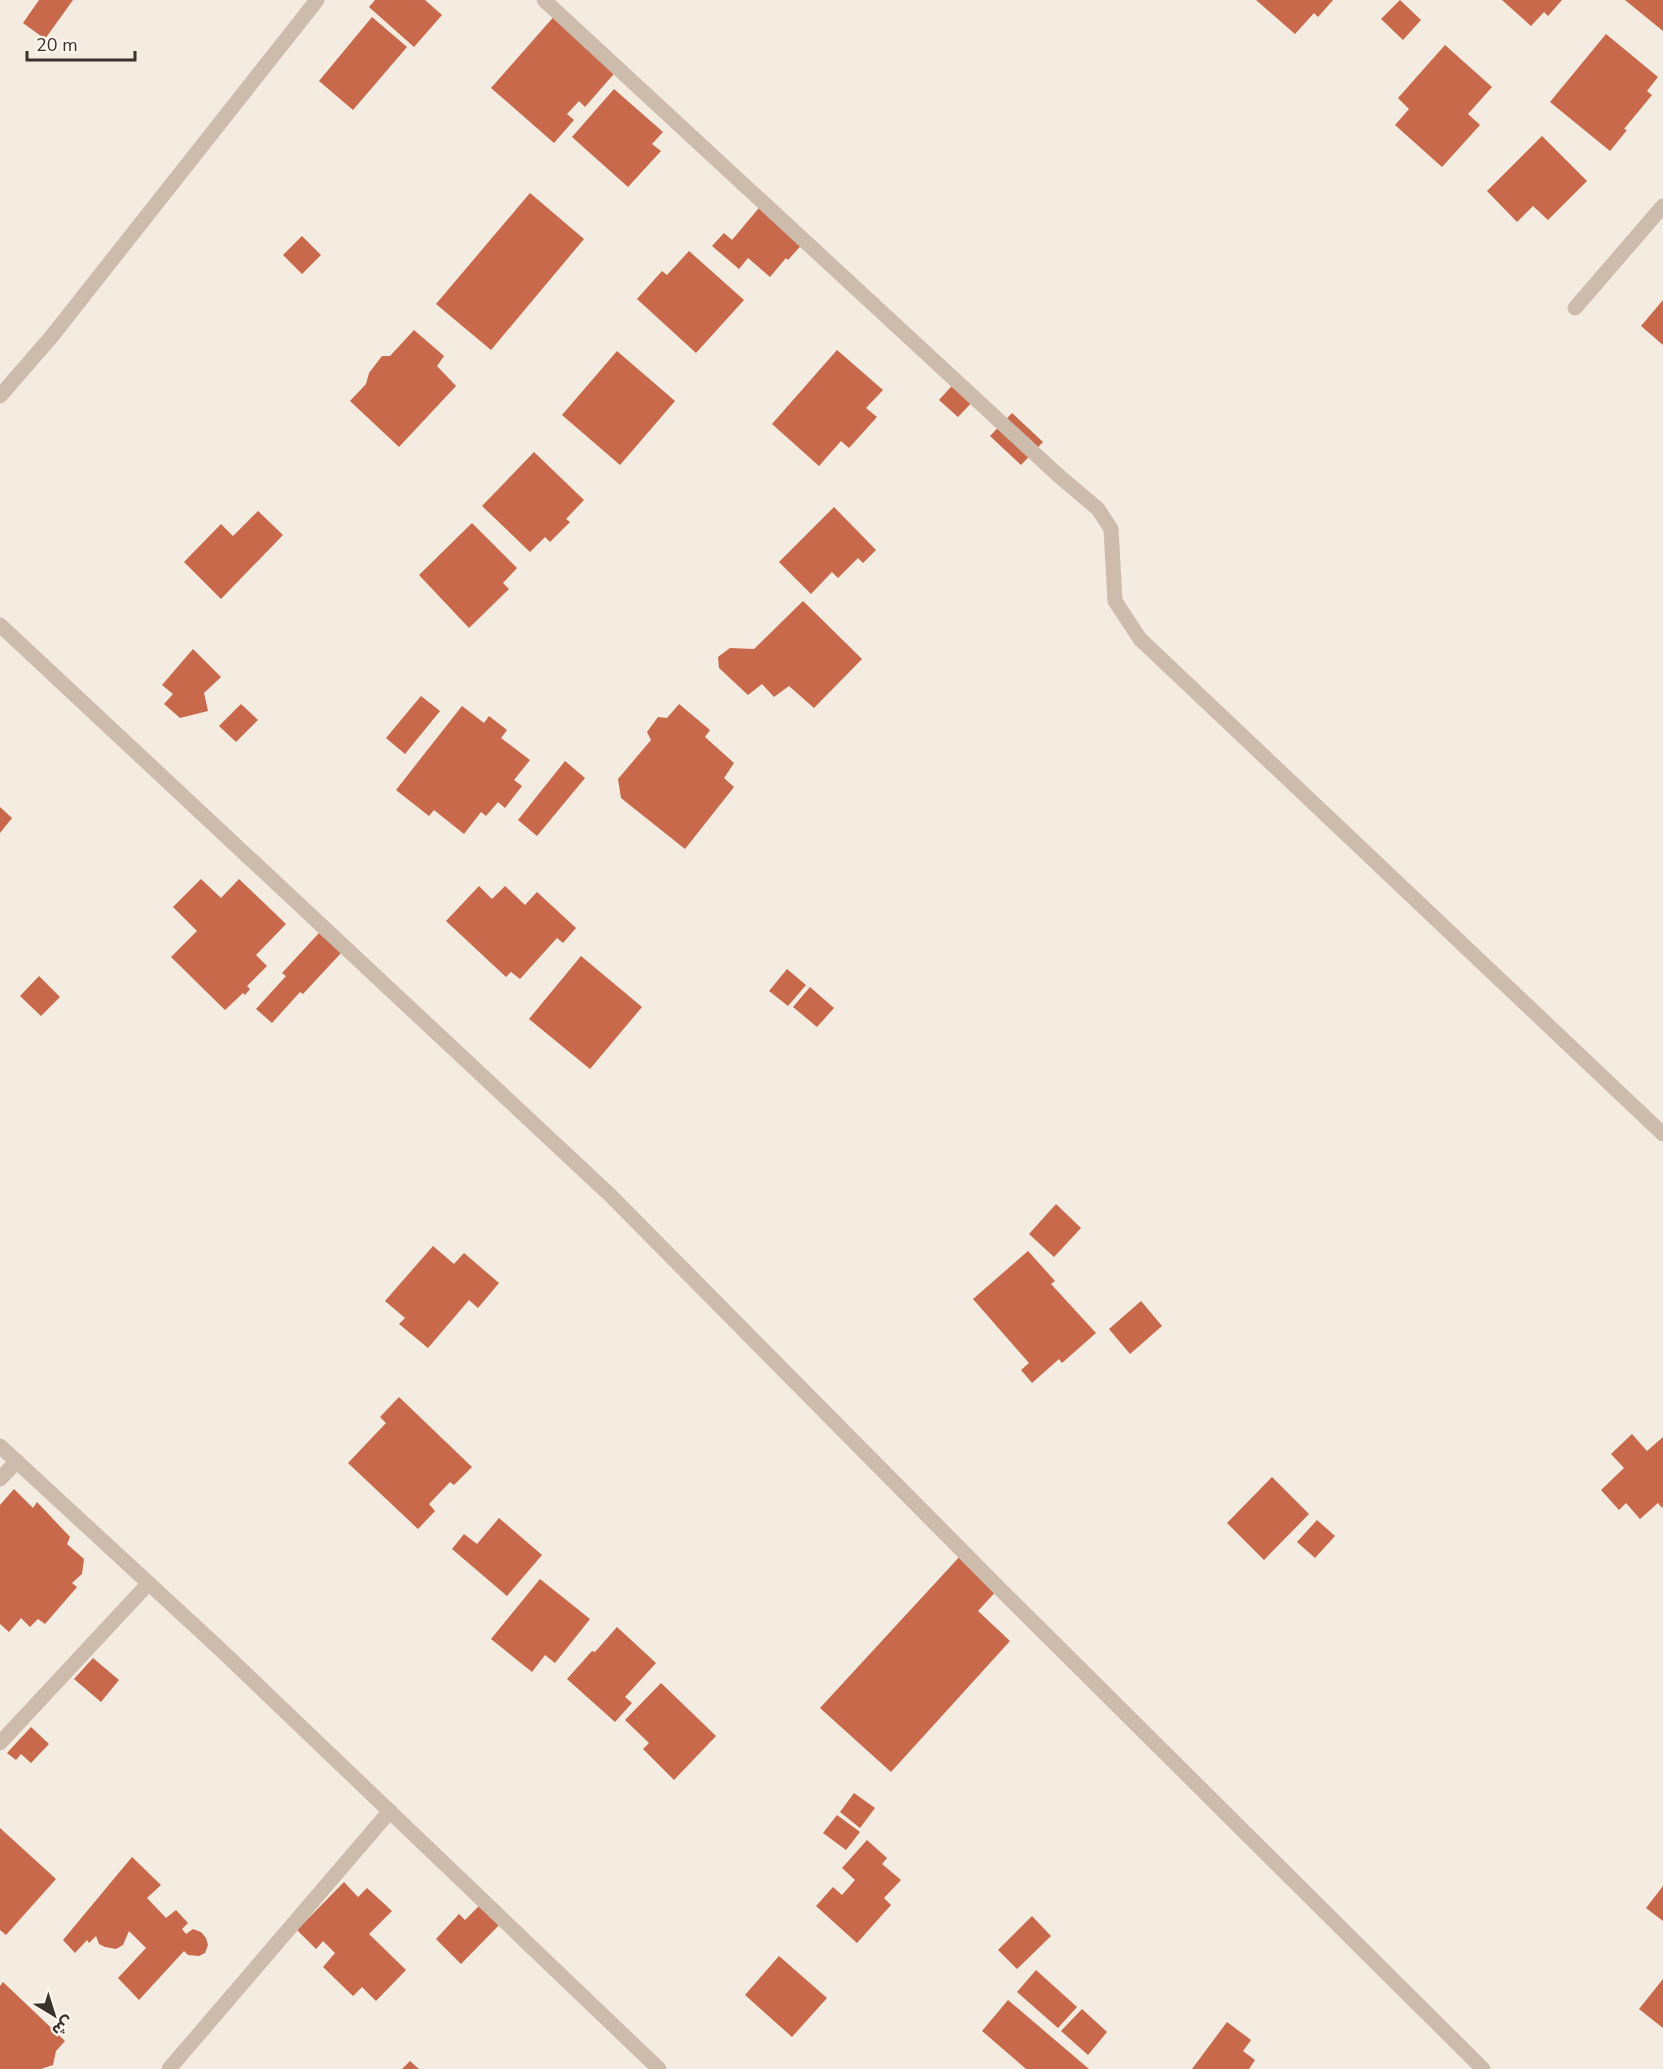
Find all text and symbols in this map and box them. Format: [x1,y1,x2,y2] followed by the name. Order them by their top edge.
[27,24,135,62] scale bar
[36,33,78,57] text: 20 m
[24,1985,84,2045] north arrow
[47,2011,78,2041] text: ش

